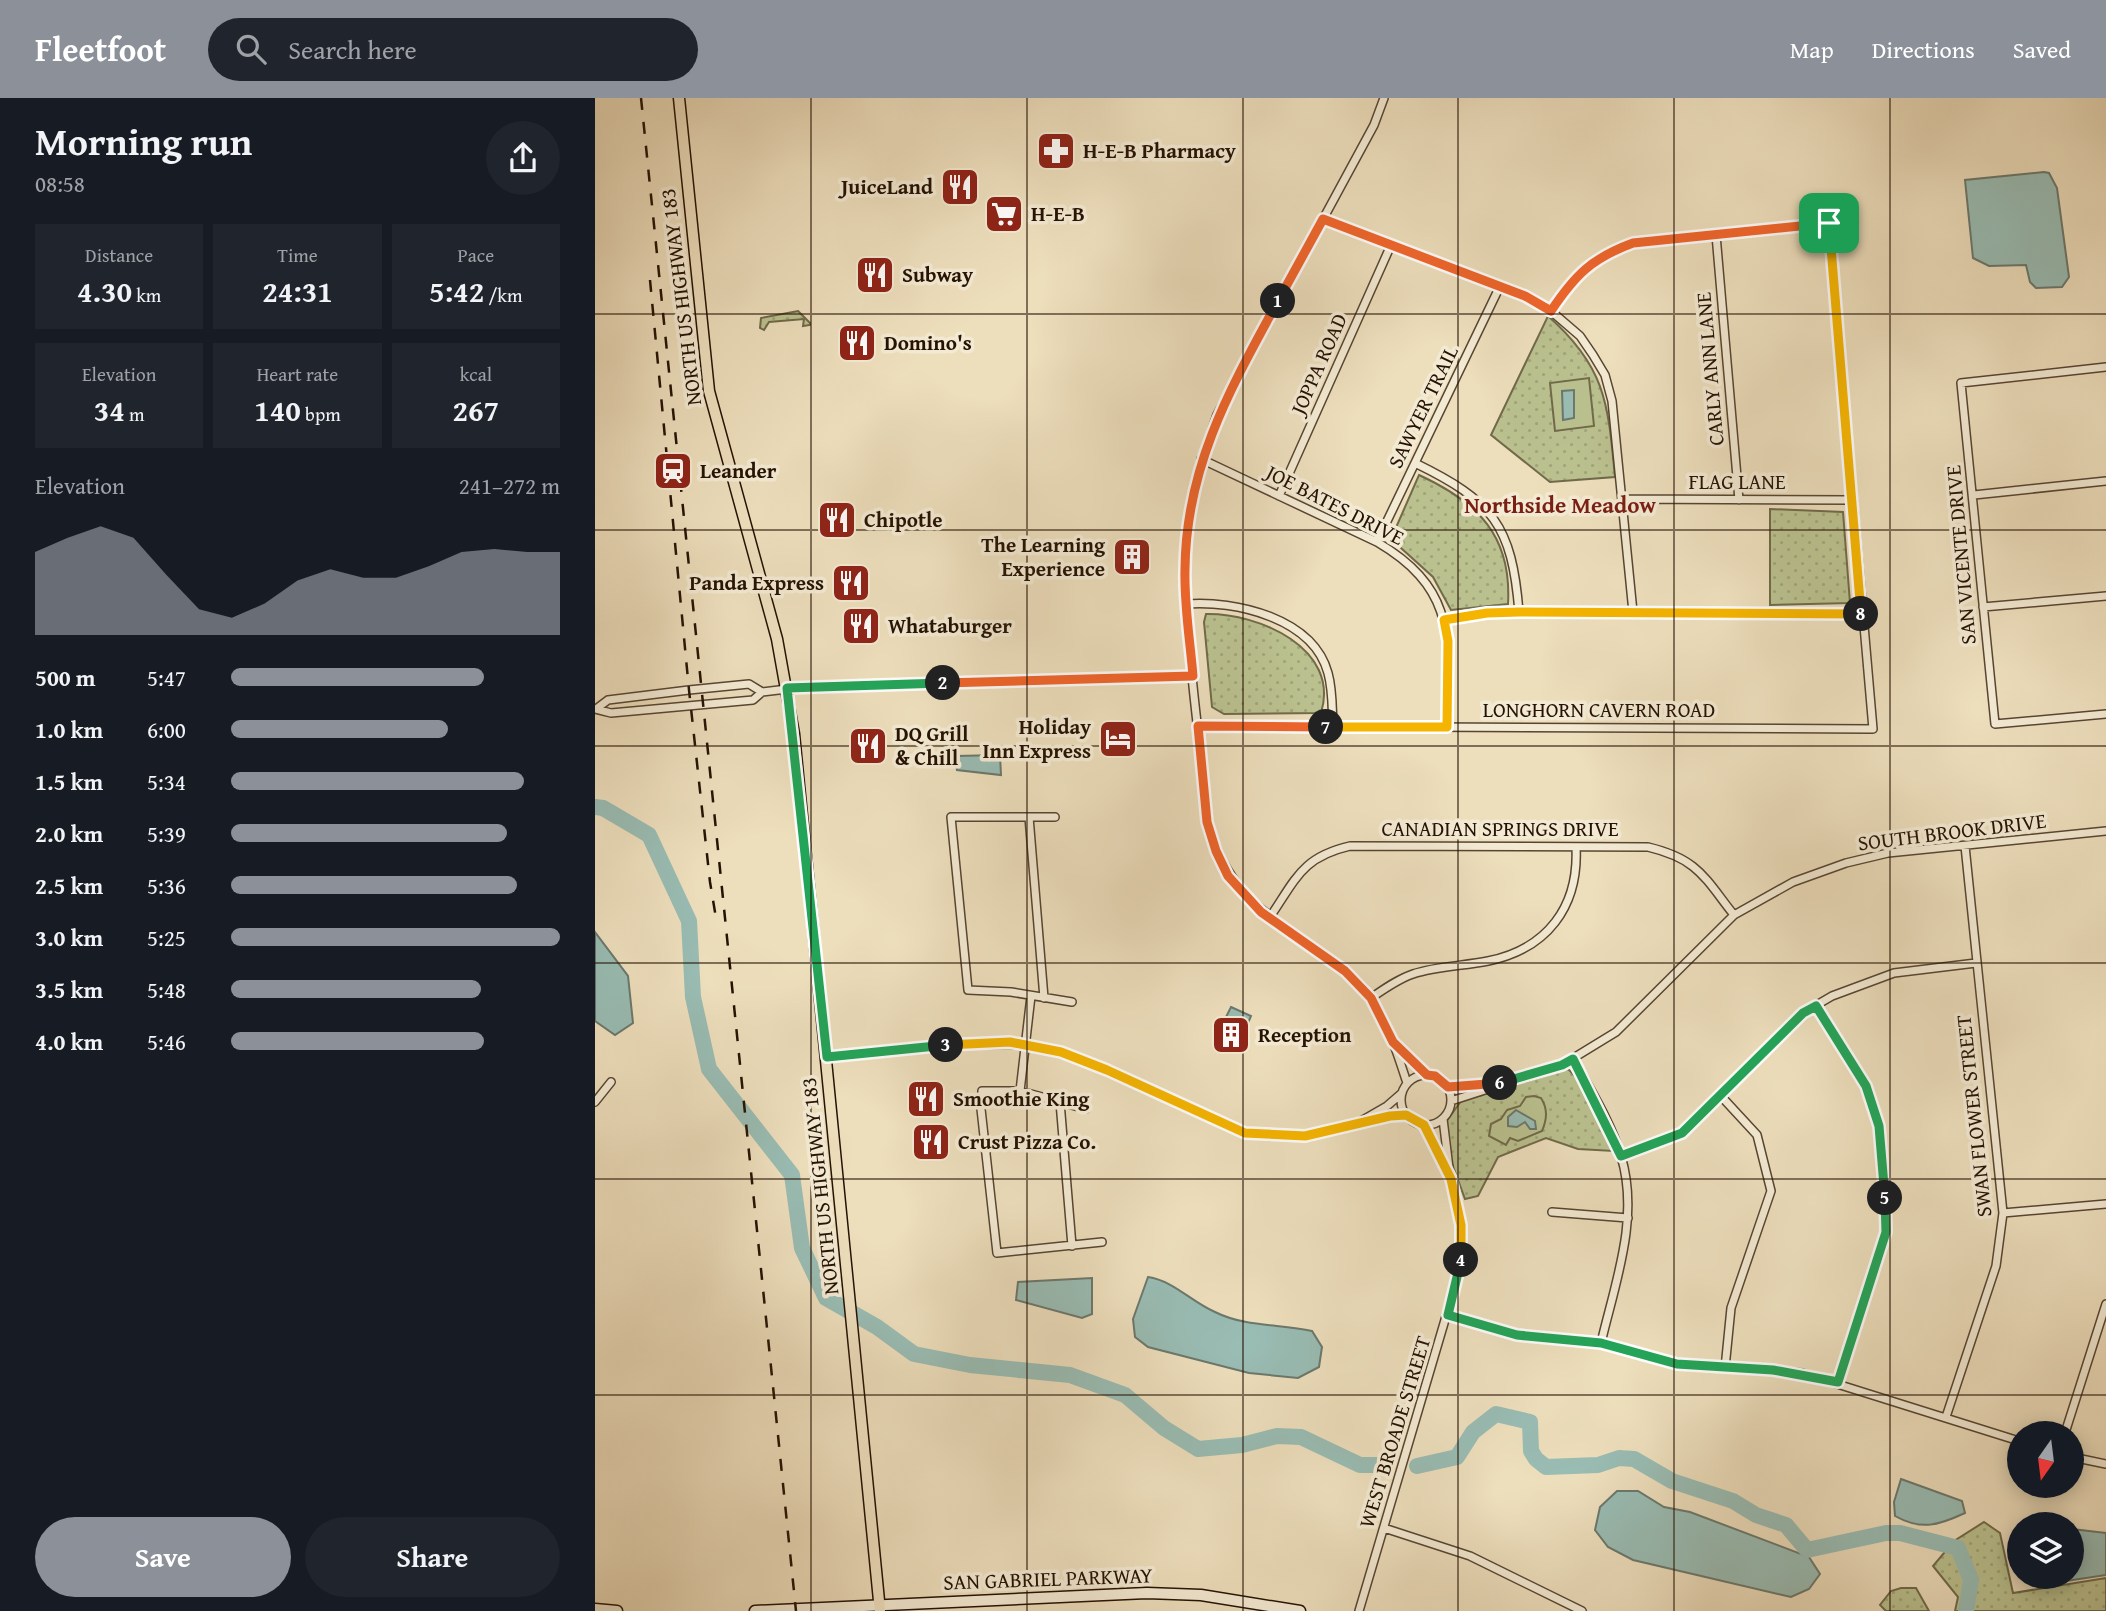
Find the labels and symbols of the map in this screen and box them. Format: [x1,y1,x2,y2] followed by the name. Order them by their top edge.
[1035,130,1077,172] pharmacy icon: H-E-B Pharmacy
[1083,135,1236,166] place label: H-E-B Pharmacy
[939,166,981,208] restaurant icon: JuiceLand
[838,171,933,202] place label: JuiceLand
[652,187,709,407] street label: NORTH US HIGHWAY 183
[983,193,1025,235] supermarket icon: H-E-B
[1799,193,1859,253] pin
[1031,198,1085,229] place label: H-E-B
[854,254,896,296] restaurant icon: Subway
[902,259,973,290] place label: Subway
[1261,284,1295,318] pin: 1
[1687,291,1732,447] street label: CARLY ANN LANE
[1281,308,1355,422] street label: JOPPA ROAD
[836,322,878,364] restaurant icon: Domino's
[884,327,972,358] place label: Domino's
[1380,340,1466,473] street label: SAWYER TRAIL
[652,450,694,492] station icon: Leander
[700,455,777,486] place label: Leander
[1258,455,1410,553] street label: JOE BATES DRIVE
[1937,464,1984,646] street label: SAN VICENTE DRIVE
[1688,466,1786,497] street label: FLAG LANE
[1464,488,1656,521] district label: Northside Meadow
[816,499,858,541] restaurant icon: Chipotle
[864,504,943,535] place label: Chipotle
[981,529,1106,584] place label: The Learning Experience
[1111,536,1153,578] building icon: The Learning Experience
[830,562,872,604] restaurant icon: Panda Express
[689,567,824,598] place label: Panda Express
[1843,596,1879,632] pin: 8
[840,605,882,647] restaurant icon: Whataburger
[888,610,1012,641] place label: Whataburger
[925,666,961,700] pin: 2
[1483,694,1715,725] street label: LONGHORN CAVERN ROAD
[1309,710,1343,744] pin: 7
[983,711,1091,766] place label: Holiday Inn Express
[895,718,969,773] place label: DQ Grill & Chill
[1097,718,1139,760] hotel icon: Holiday Inn Express
[847,725,889,767] restaurant icon: DQ Grill & Chill
[1856,805,2048,858] street label: SOUTH BROOK DRIVE
[1381,813,1619,844] street label: CANADIAN SPRINGS DRIVE
[1947,1013,2000,1219] street label: SWAN FLOWER STREET
[1210,1014,1252,1056] building icon: Reception
[1258,1019,1352,1050] place label: Reception
[929,1028,963,1062] pin: 3
[1483,1066,1517,1100] pin: 6
[793,1076,846,1296] street label: NORTH US HIGHWAY 183
[905,1078,947,1120] restaurant icon: Smoothie King
[953,1083,1090,1114] place label: Smoothie King
[910,1121,952,1163] restaurant icon: Crust Pizza Co.
[958,1126,1096,1157] place label: Crust Pizza Co.
[1867,1180,1903,1216] pin: 5
[1443,1242,1479,1278] pin: 4
[1351,1332,1439,1532] street label: WEST BROADE STREET
[2007,1421,2084,1498] north arrow
[943,1559,1154,1598] street label: SAN GABRIEL PARKWAY

